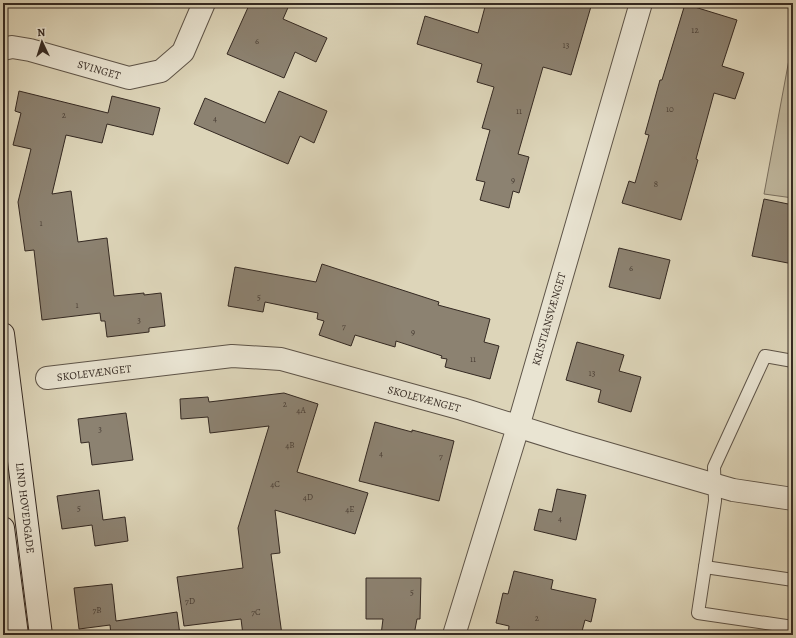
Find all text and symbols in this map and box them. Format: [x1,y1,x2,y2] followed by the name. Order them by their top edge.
[22,22,62,62] north arrow
[691,24,699,36] house number: 12
[37,25,46,40] text: N
[255,35,259,47] house number: 6
[563,39,570,51] house number: 13
[76,57,122,83] street label: SVINGET
[666,103,674,115] house number: 10
[516,105,522,117] house number: 11
[62,109,67,121] house number: 2
[213,112,217,124] house number: 4
[511,174,515,186] house number: 9
[654,178,658,190] house number: 8
[39,217,43,229] house number: 1
[629,262,633,274] house number: 6
[529,271,569,367] street label: KRISTIANSVÆNGET
[257,291,261,303] house number: 5
[75,299,79,311] house number: 1
[137,314,141,326] house number: 3
[342,320,346,332] house number: 7
[411,326,415,338] house number: 9
[470,353,476,365] house number: 11
[56,361,132,385] street label: SKOLEVÆNGET
[589,367,596,379] house number: 13
[386,382,462,416] street label: SKOLEVÆNGET
[283,398,288,410] house number: 2
[296,404,306,416] house number: 4A
[98,423,102,435] house number: 3
[285,439,295,451] house number: 4B
[379,447,383,459] house number: 4
[439,450,443,462] house number: 7
[12,462,38,554] street label: LIND HOVEDGADE
[270,478,280,490] house number: 4C
[303,491,313,503] house number: 4D
[77,502,81,514] house number: 5
[345,503,355,515] house number: 4E
[558,512,562,524] house number: 4
[410,586,414,598] house number: 5
[185,595,195,607] house number: 7D
[92,604,102,616] house number: 7B
[251,606,261,618] house number: 7C
[535,612,540,624] house number: 2

